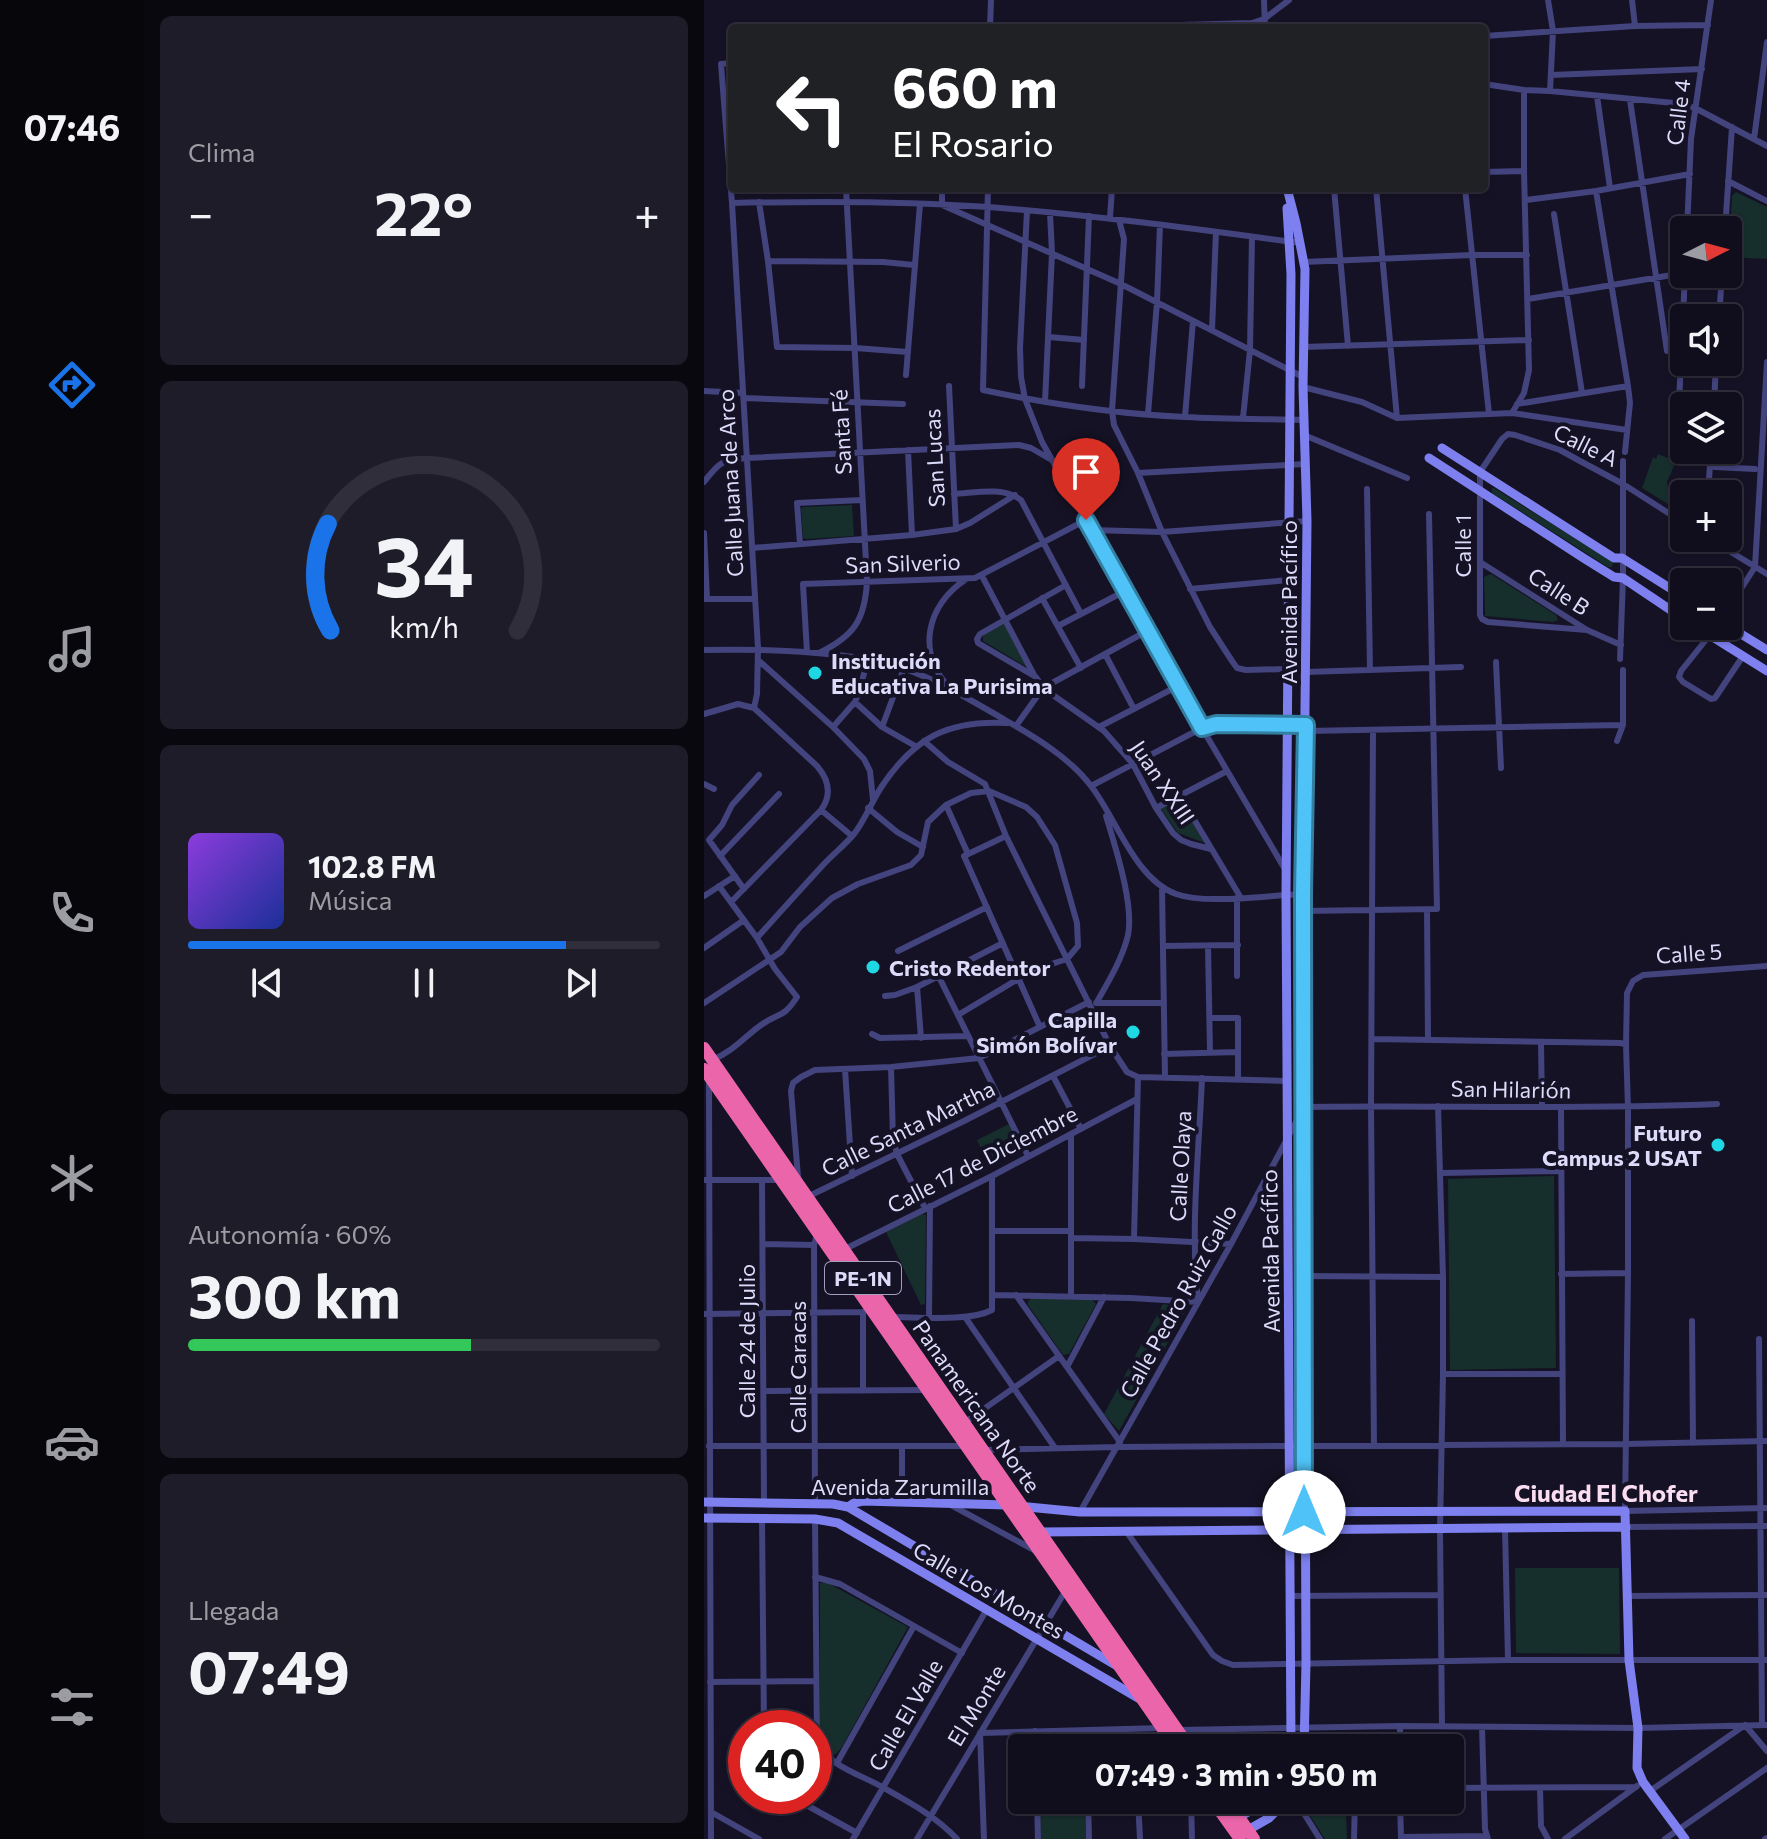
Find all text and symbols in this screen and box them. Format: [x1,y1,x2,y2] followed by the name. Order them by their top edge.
[892,51,1058,120] text: 660 m
[760,56,864,160] icon: left
[1661,77,1695,147] street label: Calle 4
[23,104,121,148] text: 07:46
[892,120,1054,164] text: El Rosario
[188,136,255,167] text: Clima
[374,175,473,248] text: 22°
[188,185,213,239] text: −
[634,185,660,239] text: +
[1670,216,1742,288] north arrow
[1670,216,1742,640] map controls
[1670,304,1742,376] button: sound
[44,357,100,413] icon: directions
[712,388,748,578] street label: Calle Juana de Arco
[825,389,857,475] street label: Santa Fé
[1670,392,1742,464] button: layers
[918,408,950,508] street label: San Lucas
[1549,418,1623,472] street label: Calle A
[1052,438,1120,520] pin
[1064,450,1108,494] icon: arrive
[1670,480,1742,552] button: +
[374,511,474,613] text: 34
[1449,515,1476,577] street label: Calle 1
[1275,520,1302,684] street label: Avenida Pacífico
[845,547,961,579] street label: San Silverio
[1523,561,1595,621] street label: Calle B
[1670,568,1742,640] button: −
[389,609,459,644] text: km/h
[44,621,100,677] icon: music
[831,647,1053,699] place label: Institución Educativa La Purisima
[806,664,824,682] marker: Institución Educativa La Purisima
[1125,735,1201,829] street label: Juan XXIII
[308,847,436,884] text: 102.8 FM
[308,884,392,915] text: Música
[44,885,100,941] icon: phone
[1655,937,1723,969] street label: Calle 5
[889,954,1051,981] place label: Cristo Redentor
[864,958,882,976] marker: Cristo Redentor
[245,961,289,1005] icon: previous
[402,961,446,1005] icon: pause
[559,961,603,1005] icon: next
[976,1006,1117,1058] place label: Capilla Simón Bolívar
[1124,1023,1142,1041] marker: Capilla Simón Bolívar
[817,1074,999,1182] street label: Calle Santa Martha
[1450,1074,1572,1104] street label: San Hilarión
[883,1099,1081,1219] street label: Calle 17 de Diciembre
[1164,1110,1196,1222] street label: Calle Olaya
[1542,1119,1702,1171] place label: Futuro Campus 2 USAT
[1709,1136,1727,1154] marker: Futuro Campus 2 USAT
[44,1150,100,1206] icon: climate
[1255,1169,1285,1333] street label: Avenida Pacífico
[1114,1200,1242,1402] street label: Calle Pedro Ruiz Gallo
[188,1218,391,1249] text: Autonomía · 60%
[188,1257,401,1330] text: 300 km
[825,1262,901,1294] road number: PE-1N
[733,1264,760,1418] street label: Calle 24 de Julio
[784,1301,811,1433] street label: Calle Caracas
[907,1315,1047,1497] street label: Panamericana Norte
[44,1414,100,1470] icon: car
[1262,1470,1346,1554] position arrow
[811,1473,989,1500] street label: Avenida Zarumilla
[1514,1478,1698,1507] district label: Ciudad El Chofer
[908,1536,1070,1644] street label: Calle Los Montes
[188,1594,279,1625] text: Llegada
[188,1633,350,1706] text: 07:49
[862,1654,948,1776] street label: Calle El Valle
[941,1659,1011,1751] street label: El Monte
[44,1679,100,1735] icon: filters
[728,1710,832,1814] speed limit sign: 40
[1095,1755,1377,1792] text: 07:49 · 3 min · 950 m

